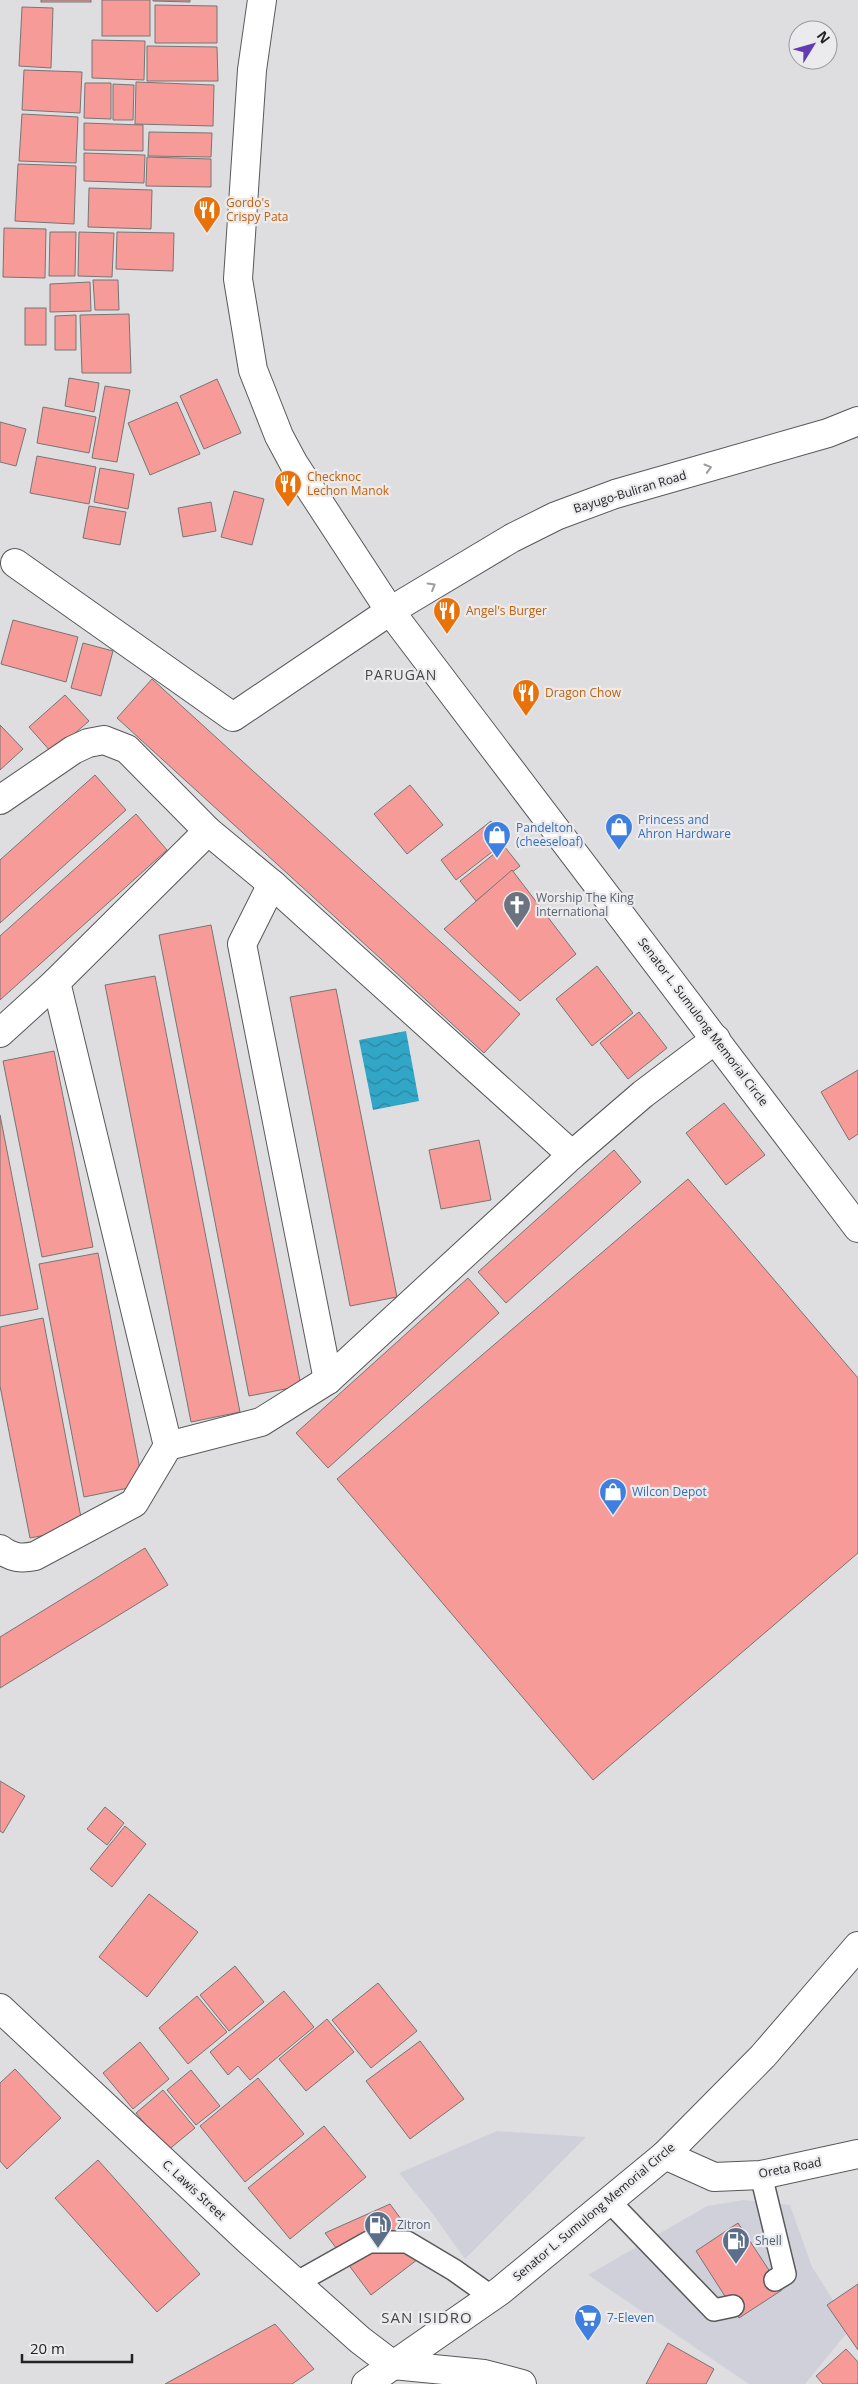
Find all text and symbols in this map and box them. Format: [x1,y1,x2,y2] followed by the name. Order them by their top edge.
[788,20,838,70] north arrow
[813,27,835,47] text: N
[226,194,289,225] place label: Gordo's Crispy Pata
[192,195,222,234] restaurant icon: Gordo's Crispy Pata
[704,464,712,474] one-way arrow
[571,466,688,517] street label: Bayugo-Buliran Road
[307,468,390,499] place label: Checknoc Lechon Manok
[273,469,303,508] restaurant icon: Checknoc Lechon Manok
[426,582,435,592] one-way arrow
[432,596,462,635] restaurant icon: Angel's Burger
[466,602,547,619] place label: Angel's Burger
[365,665,437,684] district label: PARUGAN
[511,678,541,717] restaurant icon: Dragon Chow
[545,684,622,701] place label: Dragon Chow
[638,811,731,842] place label: Princess and Ahron Hardware
[604,812,634,851] shop icon: Princess and Ahron Hardware
[516,819,584,850] place label: Pandelton (cheeseloaf)
[482,820,512,859] shop icon: Pandelton (cheeseloaf)
[536,889,634,920] place label: Worship The King International
[502,890,532,929] church icon: Worship The King International
[634,934,773,1110] street label: Senator L. Sumulong Memorial Circle
[598,1477,628,1516] shop icon: Wilcon Depot
[632,1483,707,1500] place label: Wilcon Depot
[509,2139,678,2285] street label: Senator L. Sumulong Memorial Circle
[757,2153,823,2182] street label: Oreta Road
[159,2156,230,2224] street label: C. Lawis Street
[363,2210,393,2249] fuel station icon: Zitron
[397,2216,431,2233] place label: Zitron
[721,2226,751,2265] fuel station icon: Shell
[755,2232,782,2249] place label: Shell
[573,2303,603,2342] supermarket icon: 7-Eleven
[381,2307,473,2327] district label: SAN ISIDRO
[607,2309,654,2326] place label: 7-Eleven
[22,2332,132,2364] scale bar
[30,2338,65,2358] text: 20 m

